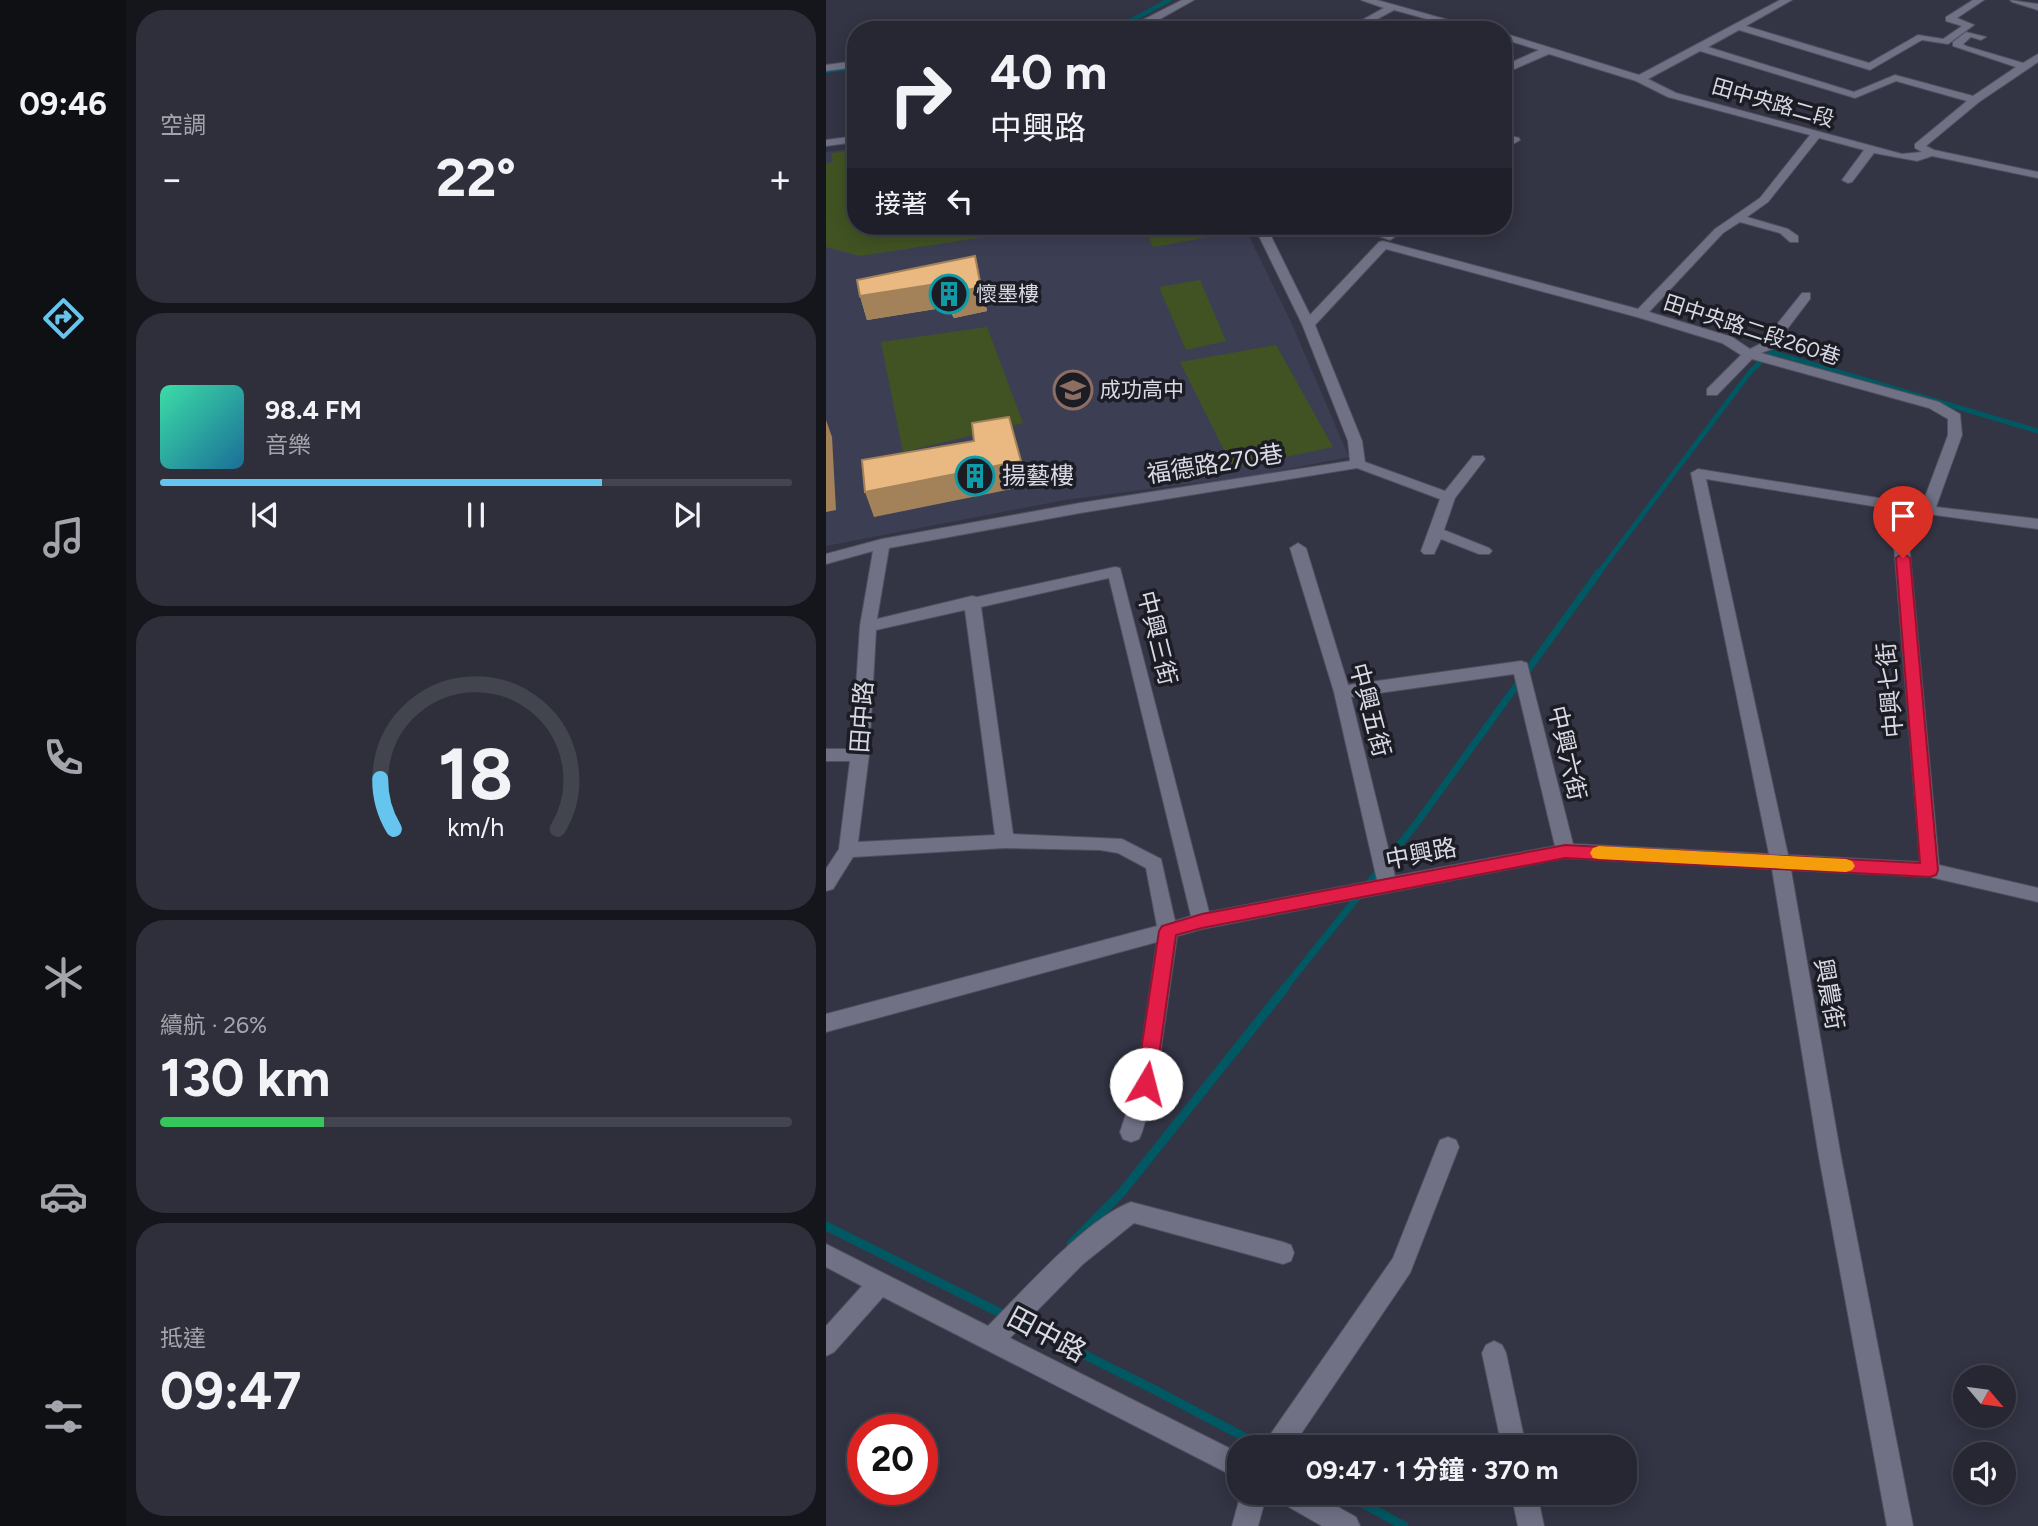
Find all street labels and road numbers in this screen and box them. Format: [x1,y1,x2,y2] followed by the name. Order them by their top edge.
[1709,73,1837,132] street label: 田中央路二段
[1661,289,1844,370] street label: 田中央路二段260巷
[1145,438,1285,489] street label: 福德路270巷
[1132,588,1183,688] street label: 中興三街
[1871,641,1908,739] street label: 中興七街
[1344,660,1397,760] street label: 中興五街
[845,680,878,754] street label: 田中路
[1543,703,1592,803] street label: 中興六街
[1383,832,1459,875] street label: 中興路
[1809,956,1850,1032] street label: 興農街
[1002,1299,1092,1369] street label: 田中路

